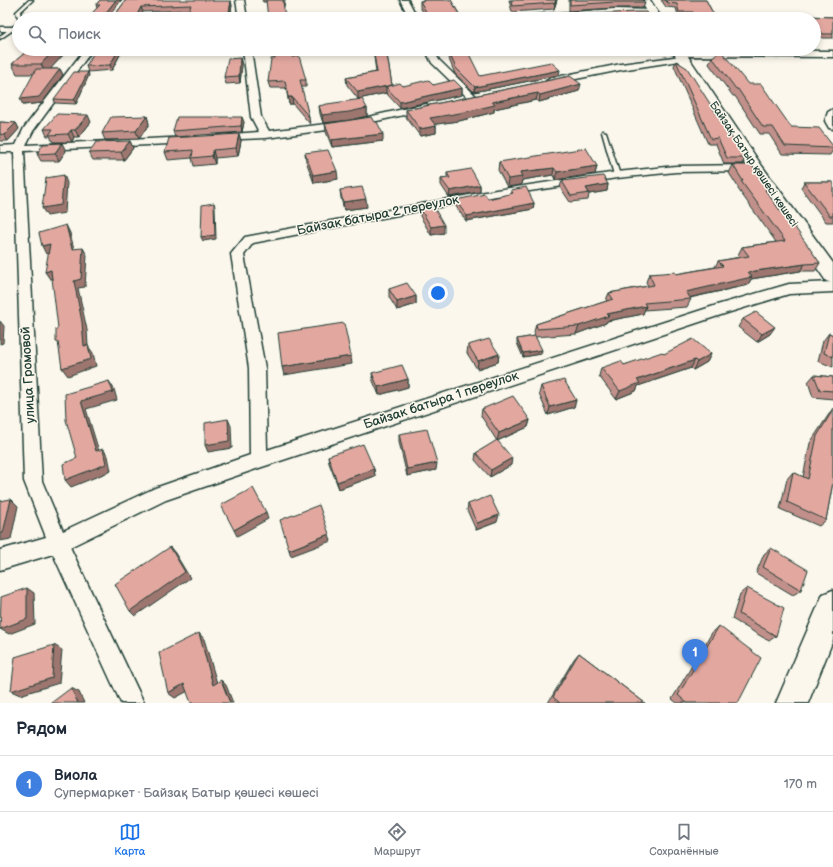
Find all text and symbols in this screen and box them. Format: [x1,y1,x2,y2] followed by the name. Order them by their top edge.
[12,12,821,56] search box
[26,23,48,45] icon: search
[58,25,101,44] text: Поиск
[707,99,801,229] street label: Байзақ Батыр қөшесі көшесі
[296,191,460,239] street label: Байзак батыра 2 переулок
[428,283,448,303] your location
[17,326,39,424] street label: улица Громовой
[361,367,521,433] street label: Байзак батыра 1 переулок
[682,639,708,672] pin: 1
[16,719,67,739] text: Рядом
[54,766,97,785] text: Виола
[26,776,32,792] text: 1
[784,776,817,792] text: 170 m
[54,785,319,801] text: Супермаркет · Байзақ Батыр қөшесі көшесі
[114,821,145,858] tab: Карта
[374,821,421,858] tab: Маршрут
[649,821,719,858] tab: Сохранённые

